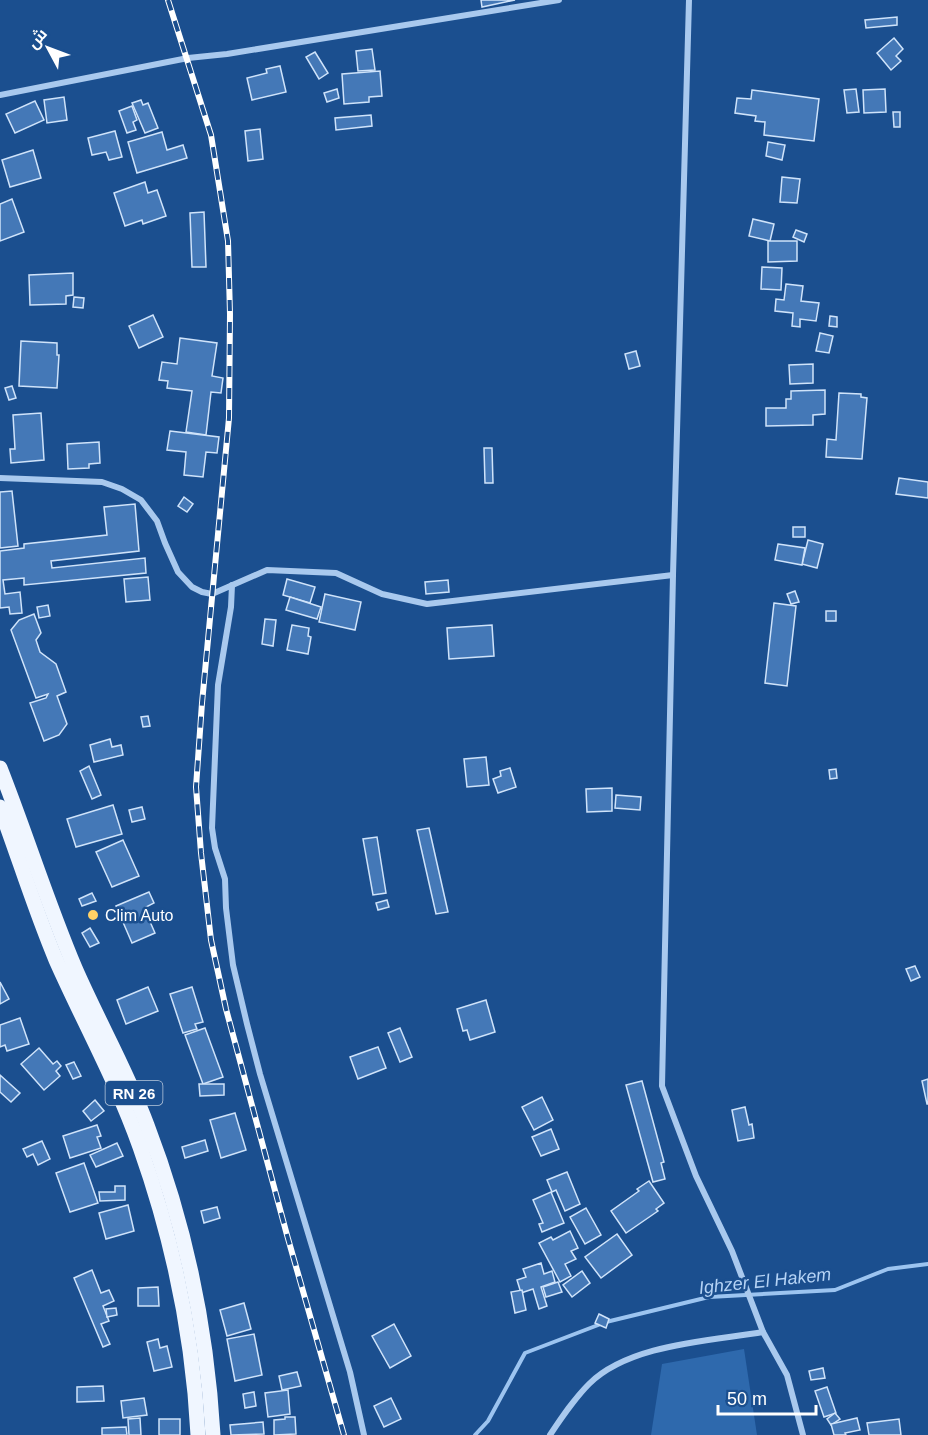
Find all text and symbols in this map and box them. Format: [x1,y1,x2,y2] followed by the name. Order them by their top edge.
[18,18,78,78] north arrow
[24,25,51,52] text: ش
[105,907,174,924] place label: Clim Auto
[86,908,100,922] marker: Clim Auto
[106,1081,162,1105] road number: RN 26
[698,1264,832,1298] water label: Ighzer El Hakem
[718,1378,816,1416] scale bar
[727,1389,767,1409] text: 50 m

